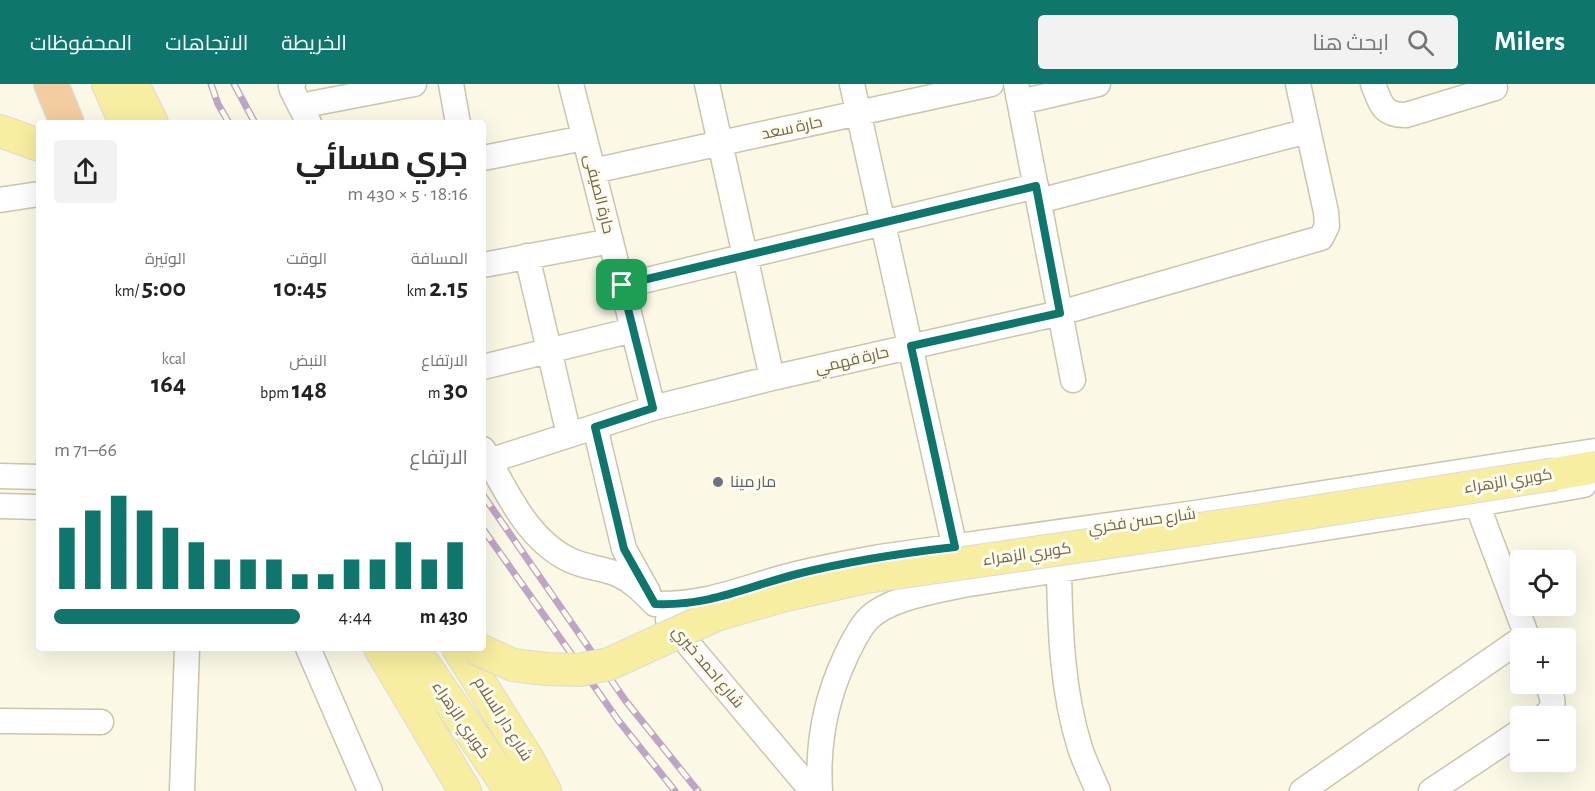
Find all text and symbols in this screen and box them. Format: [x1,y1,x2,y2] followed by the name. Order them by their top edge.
[1038,15,1458,69] search box
[1404,26,1437,59] icon: search
[1494,28,1565,56] text: Milers
[1312,32,1389,54] text: ابحث هنا
[30,33,132,54] text: المحفوظات
[165,33,248,54] text: الاتجاهات
[281,33,347,54] text: الخريطة
[760,114,824,143] street label: حارة سعد
[54,140,117,203] button: share
[295,143,468,176] text: جري مسائي
[579,153,617,236] street label: حارة الصيفى
[347,184,468,204] text: 18:16 · 5 × 430 m
[145,251,186,267] text: الوتيرة
[286,251,327,267] text: الوقت
[411,251,468,267] text: المسافة
[596,259,647,310] pin
[605,268,638,301] icon: arrive
[142,275,186,301] text: 5:00
[274,275,327,301] text: 10:45
[429,275,468,301] text: 2.15
[114,283,142,299] text: /km
[406,283,429,299] text: km
[814,344,891,381] street label: حارة فهمي
[162,351,186,367] text: kcal
[289,353,327,369] text: النبض
[421,353,468,369] text: الارتفاع
[151,371,186,397] text: 164
[292,377,327,403] text: 148
[443,377,468,403] text: 30
[260,385,292,401] text: bpm
[428,385,443,401] text: m
[54,440,117,460] text: 66–71 m
[409,448,468,468] text: الارتفاع
[1463,466,1554,501] street label: كوبري الزهراء
[730,474,776,491] place label: مار مينا
[711,475,725,489] marker: مار مينا
[1087,505,1197,541] street label: شارع حسن فخري
[982,540,1073,573] street label: كوبري الزهراء
[1510,550,1576,772] map controls
[1510,550,1576,616] button: locate
[339,607,372,627] text: 4:44
[420,607,468,627] text: 430 m
[665,622,748,714] street label: شارع احمد خيري
[1510,628,1576,694] button: +
[468,674,536,765] street label: شارع دار السلام
[425,678,493,764] street label: كوبري الزهراء
[1510,706,1576,772] button: −

